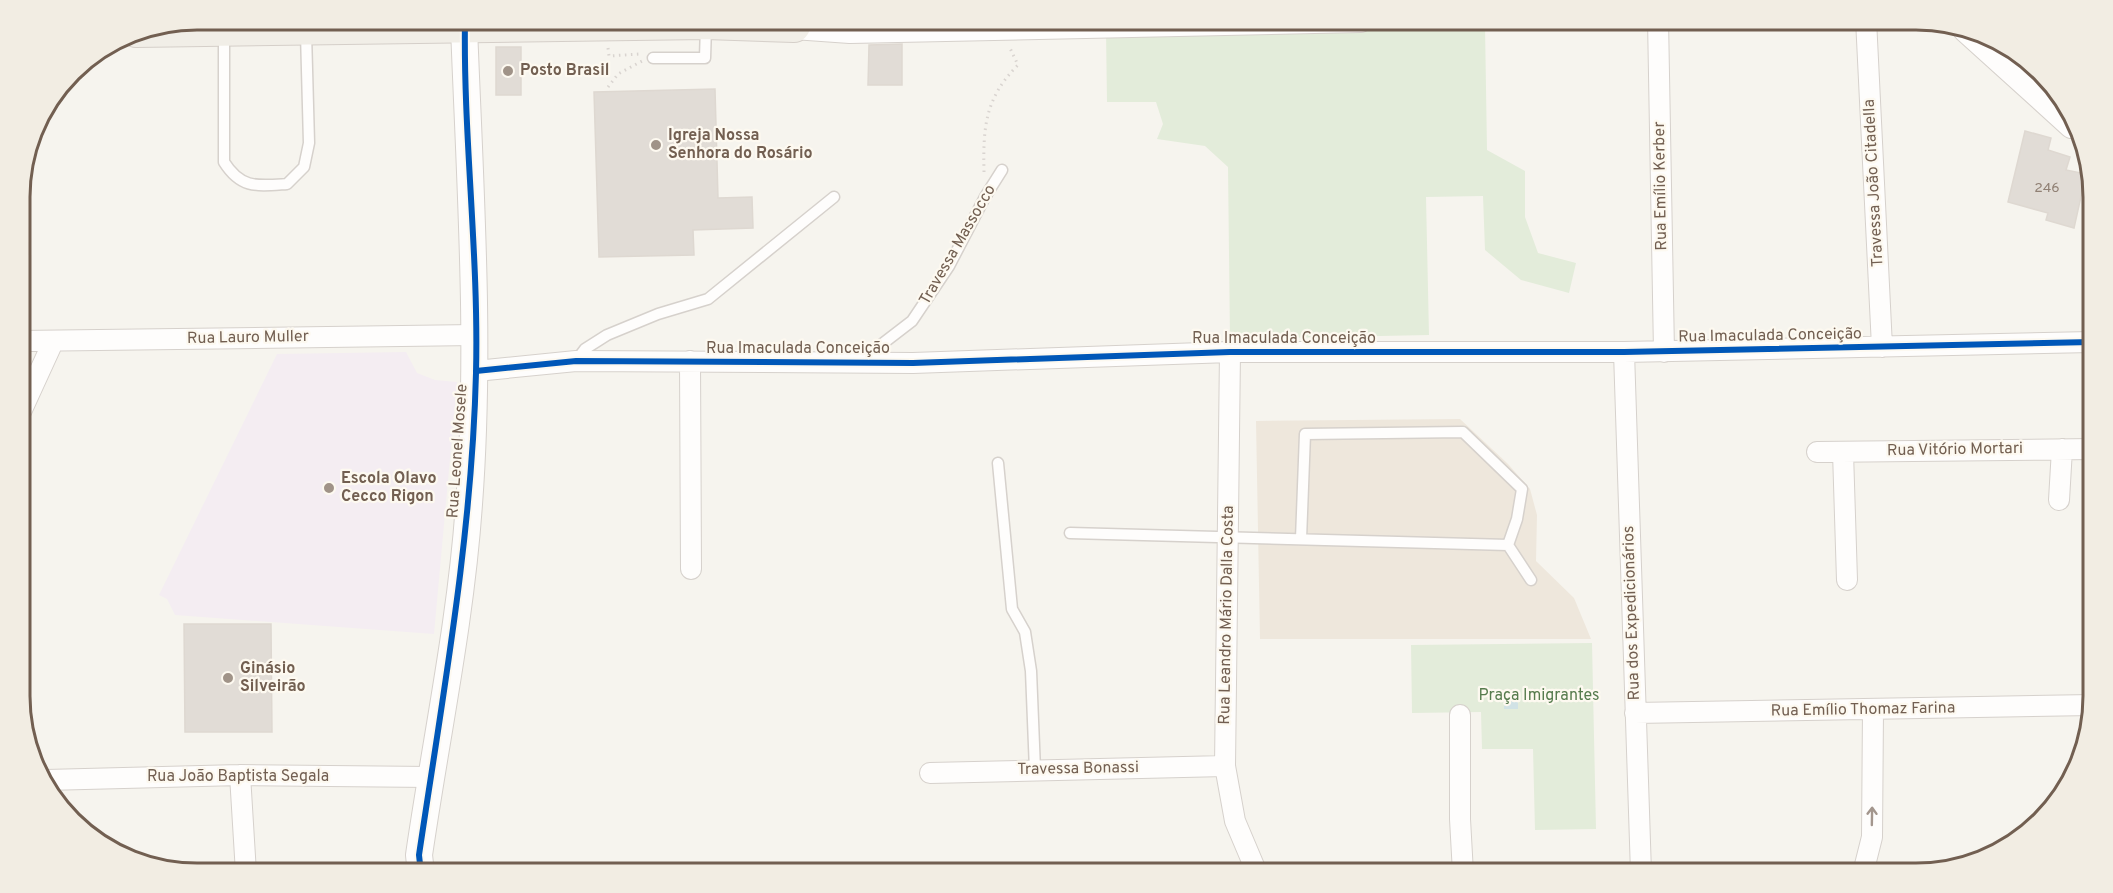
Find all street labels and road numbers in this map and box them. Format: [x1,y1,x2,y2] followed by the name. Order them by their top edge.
[1860,99,1888,267] street label: Travessa João Citadella
[1650,121,1672,251] street label: Rua Emílio Kerber
[915,181,1001,309] street label: Travessa Massocco
[1678,324,1862,348] street label: Rua Imaculada Conceição
[187,327,309,349] street label: Rua Lauro Muller
[1192,329,1376,349] street label: Rua Imaculada Conceição
[706,339,890,359] street label: Rua Imaculada Conceição
[443,383,473,519] street label: Rua Leonel Mosele
[1887,439,2023,461] street label: Rua Vitório Mortari
[1215,505,1239,725] street label: Rua Leandro Mário Dalla Costa
[1619,525,1645,701] street label: Rua dos Expedicionários
[1771,698,1955,722] street label: Rua Emílio Thomaz Farina
[1017,758,1139,780] street label: Travessa Bonassi
[147,767,329,787] street label: Rua João Baptista Segala

